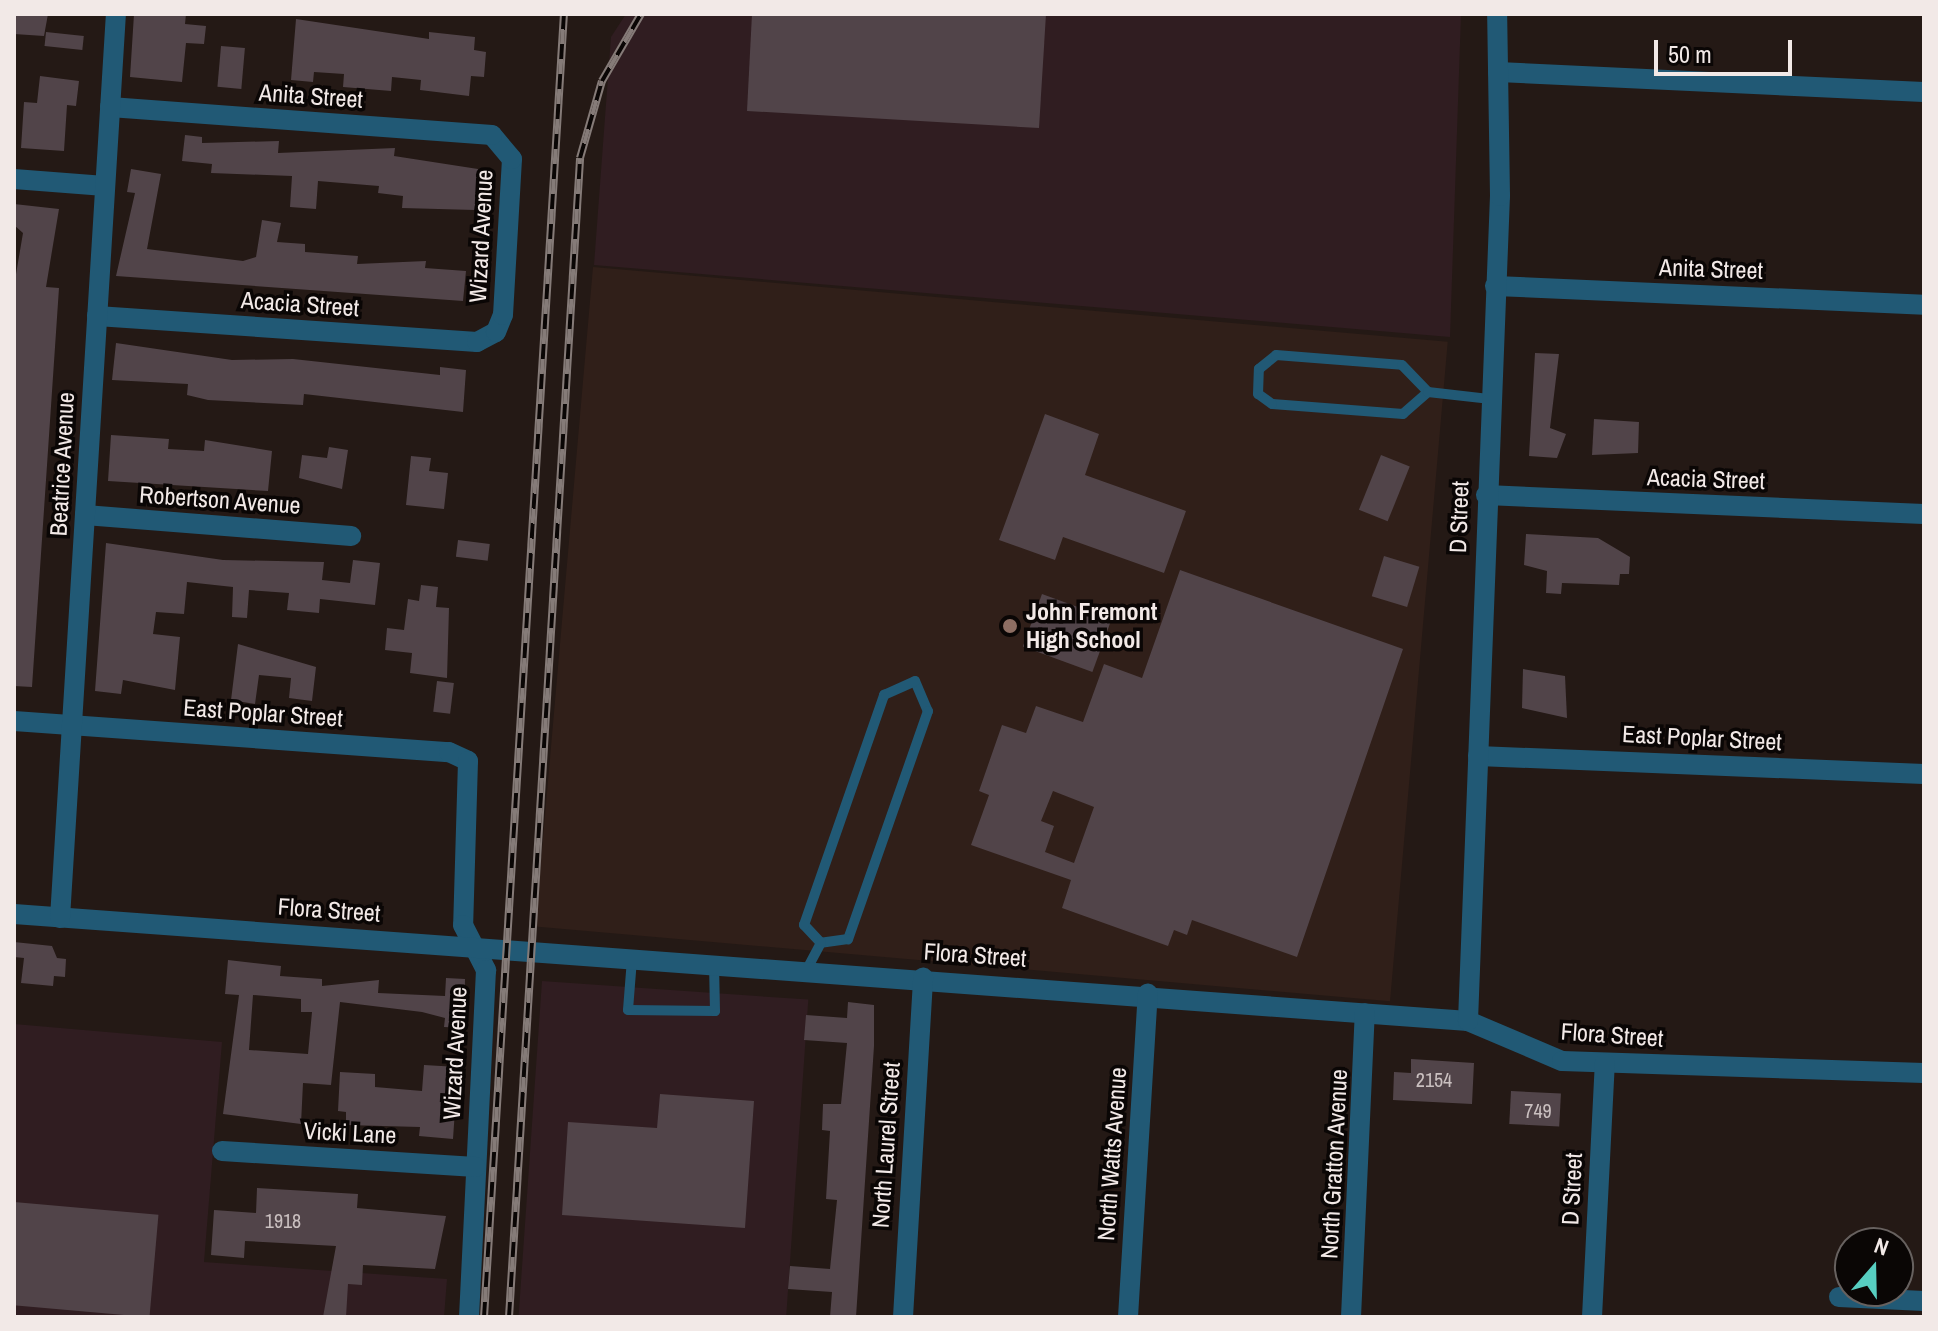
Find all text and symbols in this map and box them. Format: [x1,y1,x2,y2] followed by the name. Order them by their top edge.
[1658,24,1796,74] scale bar
[1668,38,1712,70] text: 50 m
[258,78,364,114] street label: Anita Street
[463,168,499,304] street label: Wizard Avenue
[1659,253,1763,285] street label: Anita Street
[240,286,360,322] street label: Acacia Street
[44,391,80,537] street label: Beatrice Avenue
[1646,463,1766,495] street label: Acacia Street
[138,480,302,520] street label: Robertson Avenue
[1443,480,1475,554] street label: D Street
[1026,598,1157,654] place label: John Fremont High School
[1001,617,1019,635] marker: John Fremont High School
[182,693,344,733] street label: East Poplar Street
[1621,719,1783,757] street label: East Poplar Street
[277,892,381,928] street label: Flora Street
[923,937,1027,973] street label: Flora Street
[437,985,473,1121] street label: Wizard Avenue
[1560,1017,1664,1053] street label: Flora Street
[866,1061,906,1229] street label: North Laurel Street
[1092,1066,1132,1242] street label: North Watts Avenue
[1416,1067,1452,1091] house number: 2154
[1315,1068,1353,1260] street label: North Gratton Avenue
[1524,1098,1552,1122] house number: 749
[303,1116,397,1150] street label: Vicki Lane
[1556,1152,1588,1226] street label: D Street
[265,1208,301,1232] house number: 1918
[1834,1227,1914,1307] north arrow
[1870,1230,1893,1263] text: N

